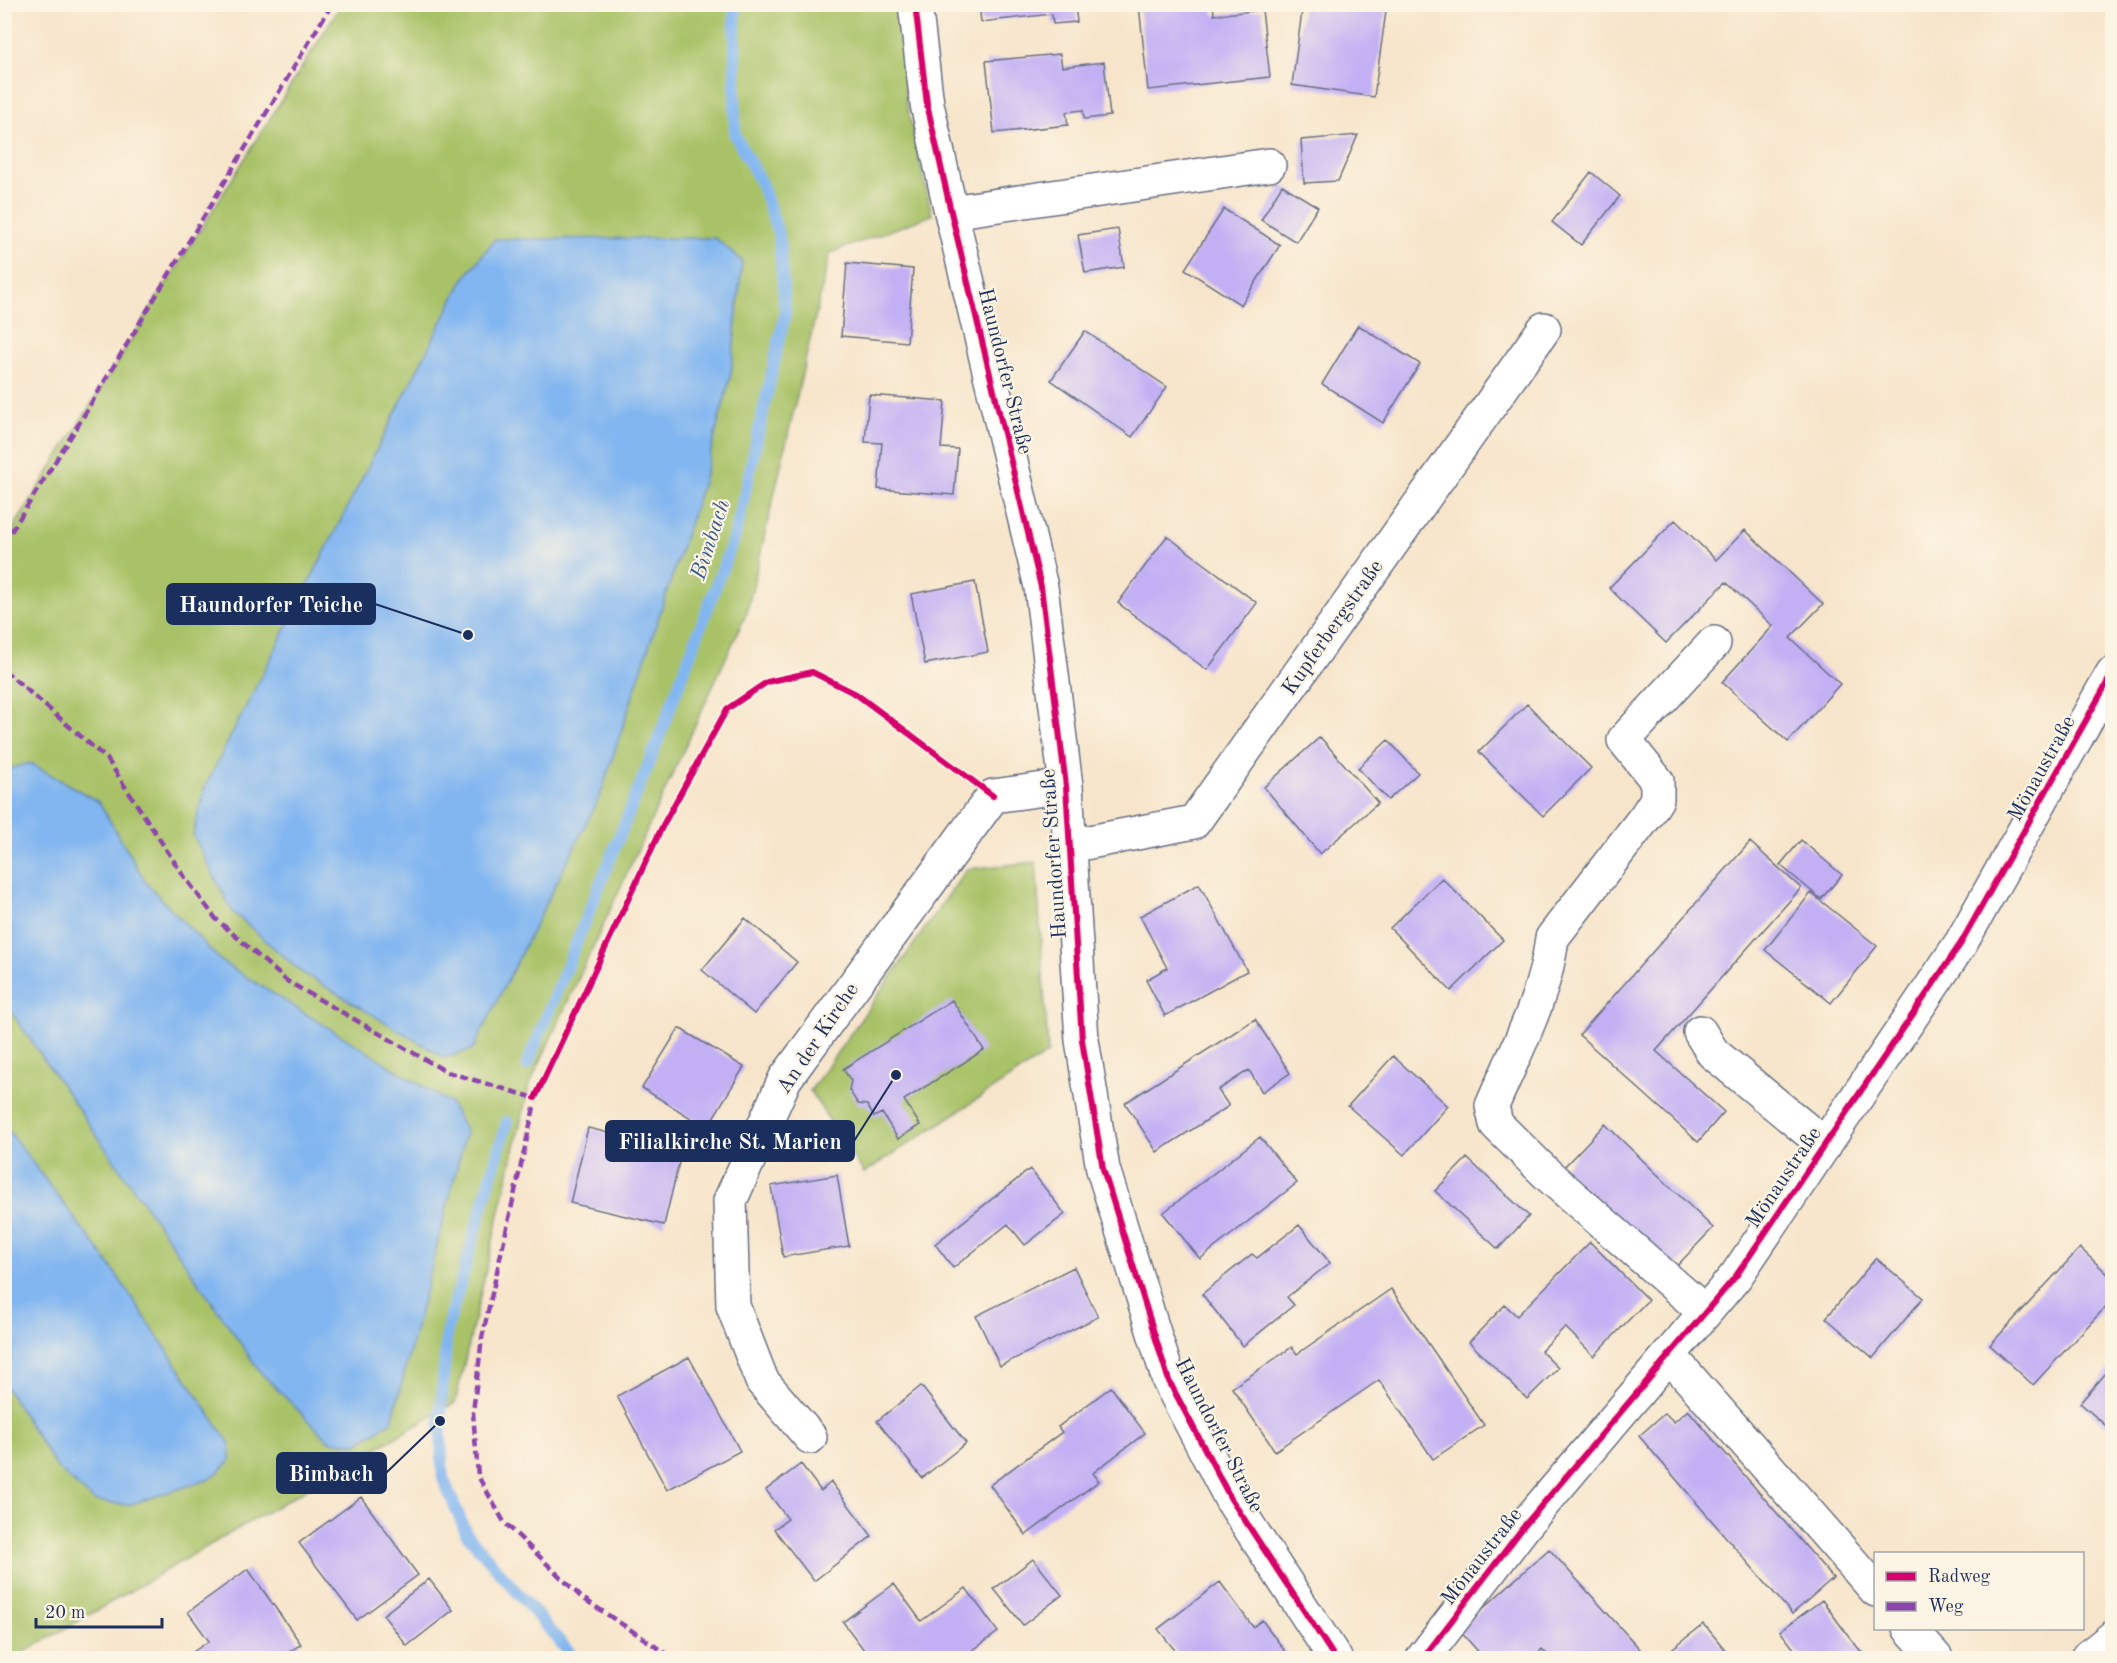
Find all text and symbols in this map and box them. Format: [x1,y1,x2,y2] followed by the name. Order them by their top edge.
[974,286,1035,457] street label: Haundorfer Straße
[687,497,734,584] water label: Bimbach
[1279,556,1388,699] street label: Kupferbergstraße
[167,584,375,624] callout: Haundorfer Teiche
[179,595,363,617] text: Haundorfer Teiche
[2005,712,2080,825] street label: Mönaustraße
[1038,768,1071,940] street label: Haundorfer Straße
[774,980,863,1098] street label: An der Kirche
[606,1121,854,1161] callout: Filialkirche St. Marien
[1743,1123,1826,1232] street label: Mönaustraße
[618,1132,842,1154] text: Filialkirche St. Marien
[1171,1355,1267,1516] street label: Haundorfer Straße
[277,1453,386,1493] callout: Bimbach
[288,1464,374,1486] text: Bimbach
[1438,1504,1527,1610] street label: Mönaustraße
[1874,1552,2084,1630] legend
[1928,1568,1991,1586] text: Radweg
[36,1591,162,1629] scale bar
[1928,1598,1964,1616] text: Weg
[45,1604,85,1622] text: 20 m

